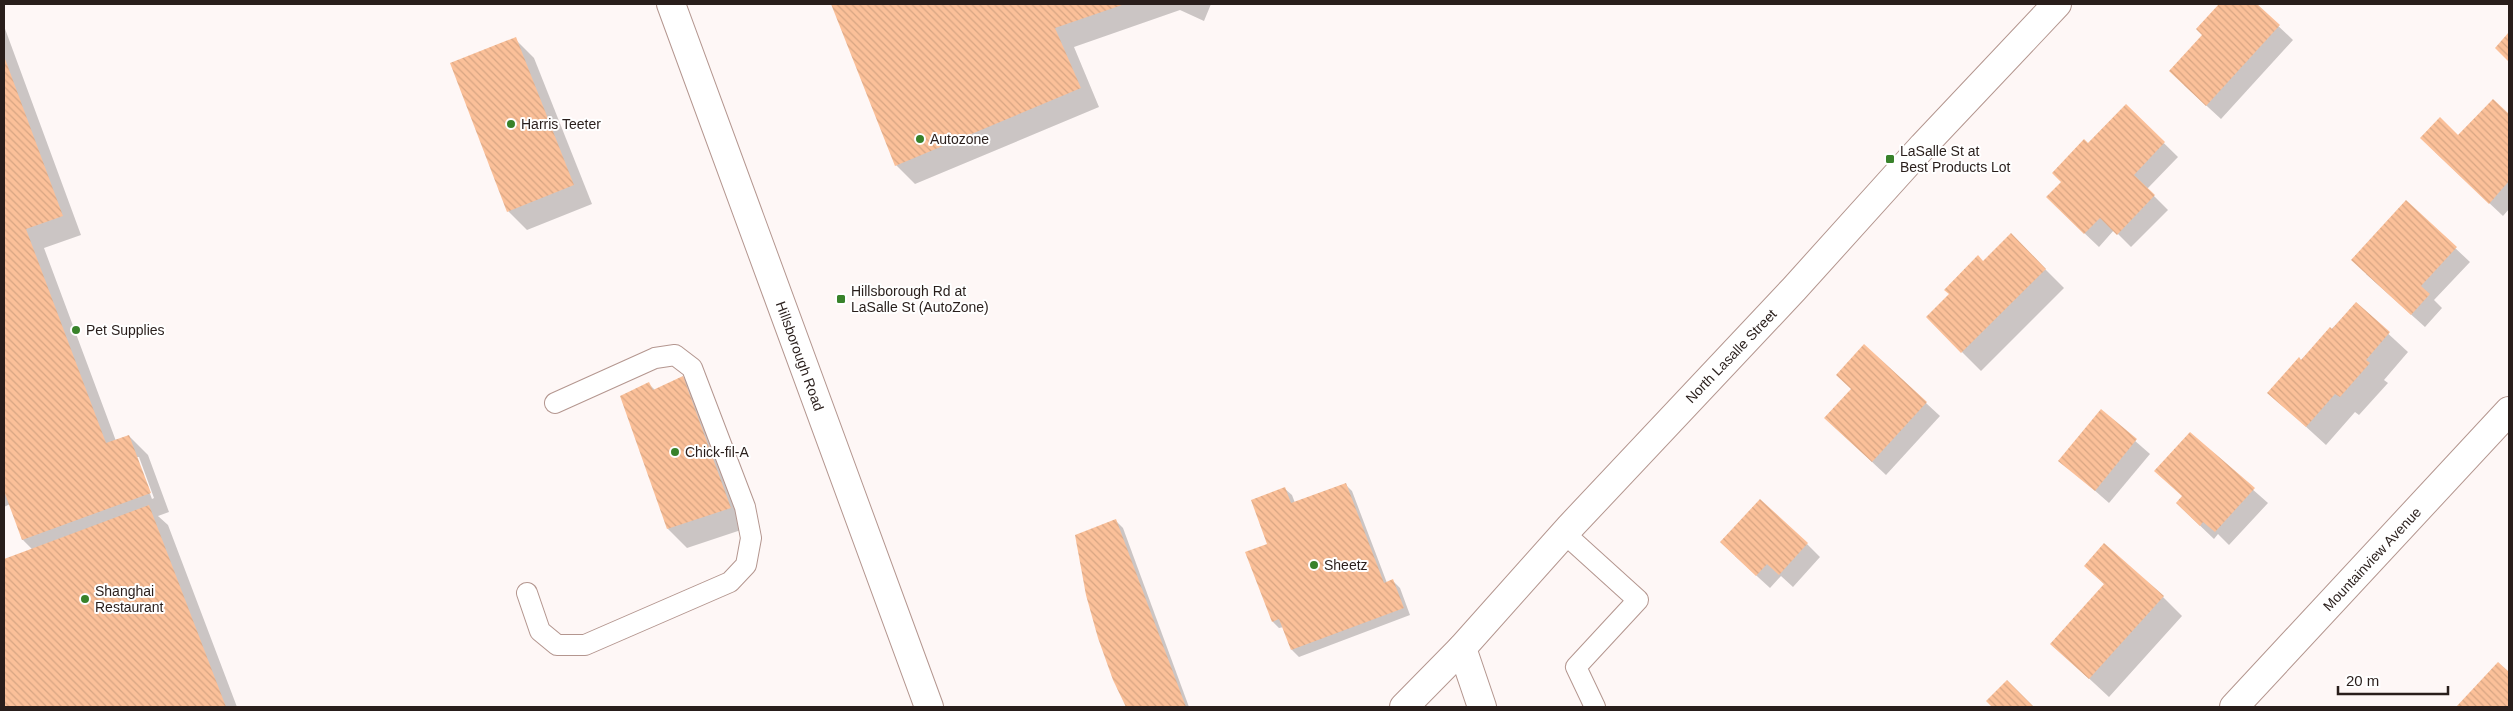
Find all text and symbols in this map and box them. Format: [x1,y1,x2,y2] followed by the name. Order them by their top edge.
[521,116,601,132] place label: Harris Teeter
[505,118,517,130] marker: Harris Teeter
[930,131,989,147] place label: Autozone
[914,133,926,145] marker: Autozone
[1900,143,2011,175] place label: LaSalle St at Best Products Lot
[1884,153,1896,165] marker: LaSalle St at Best Products Lot
[851,283,989,315] place label: Hillsborough Rd at LaSalle St (AutoZone)
[835,293,847,305] marker: Hillsborough Rd at LaSalle St (AutoZone)
[773,299,827,413] street label: Hillsborough Road
[1682,306,1780,406] street label: North Lasalle Street
[86,322,165,338] place label: Pet Supplies
[70,324,82,336] marker: Pet Supplies
[685,444,749,460] place label: Chick-fil-A
[669,446,681,458] marker: Chick-fil-A
[2320,504,2424,614] street label: Mountainview Avenue
[1324,557,1368,573] place label: Sheetz
[1308,559,1320,571] marker: Sheetz
[95,583,164,615] place label: Shanghai Restaurant
[79,593,91,605] marker: Shanghai Restaurant
[2338,664,2448,696] scale bar
[2346,672,2379,689] text: 20 m

